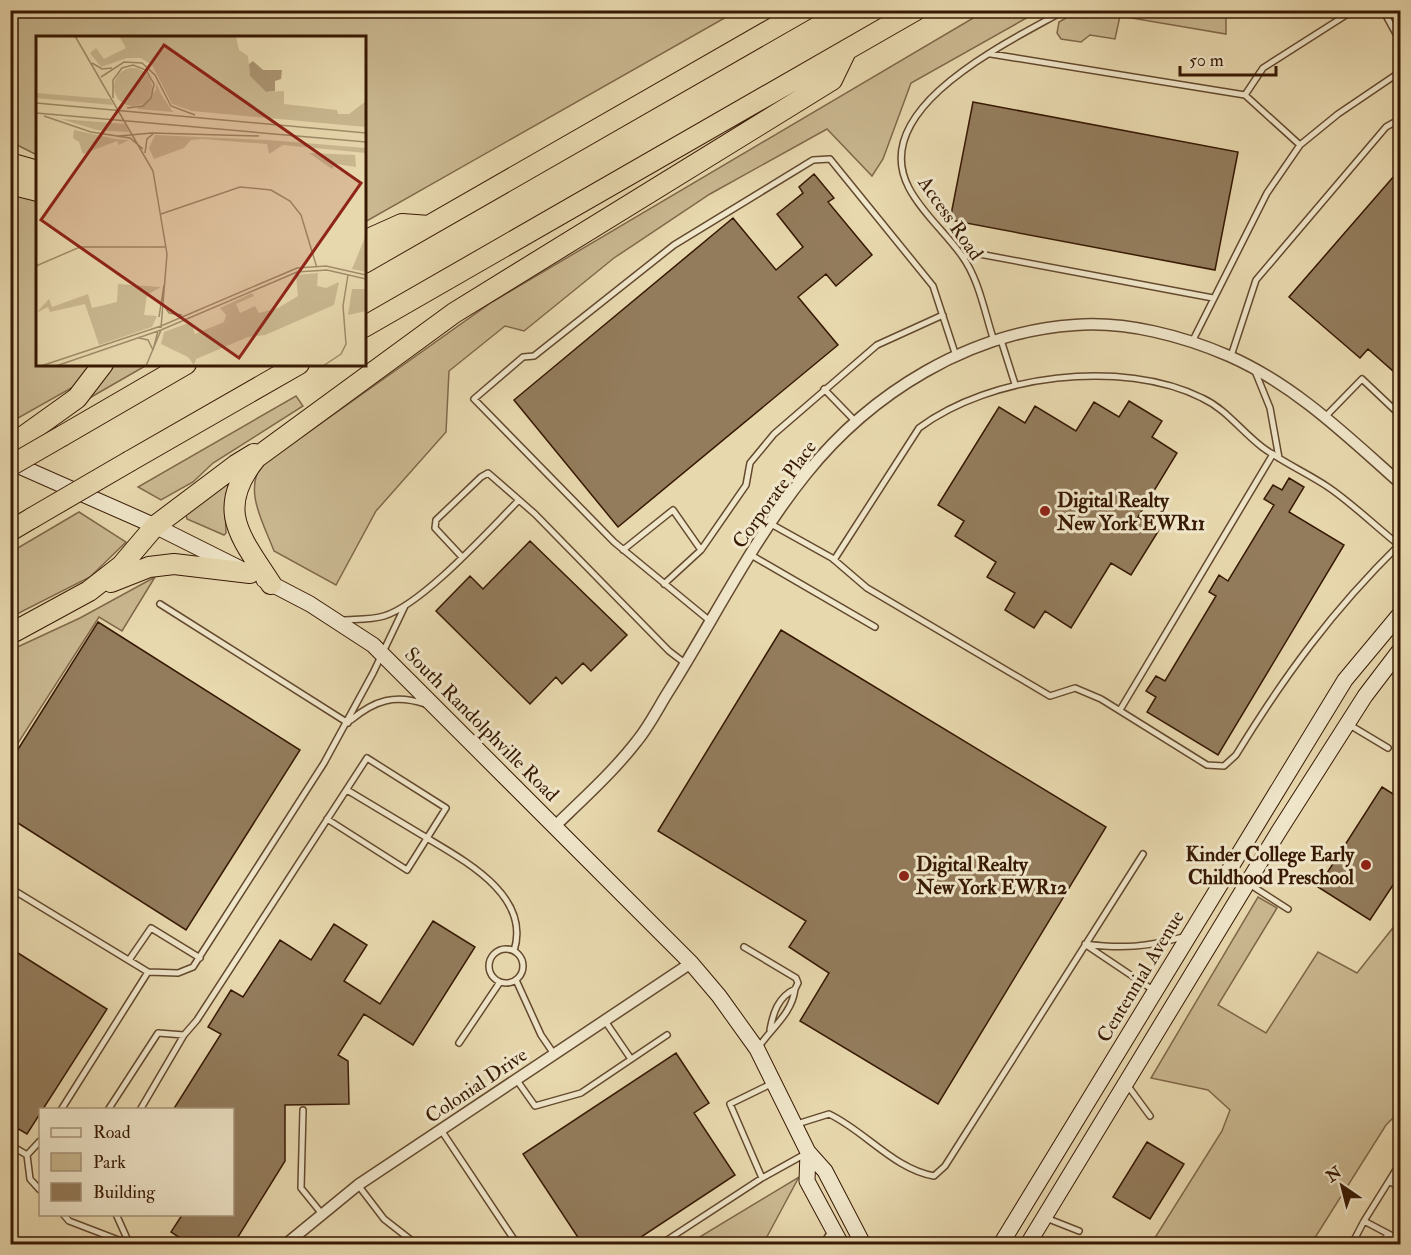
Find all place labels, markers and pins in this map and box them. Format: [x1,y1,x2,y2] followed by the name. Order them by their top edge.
[1056,488,1205,536] place label: Digital Realty New York EWR11
[1038,504,1052,518] marker: Digital Realty New York EWR11
[1186,842,1355,890] place label: Kinder College Early Childhood Preschool
[915,852,1067,900] place label: Digital Realty New York EWR12
[1359,858,1373,872] marker: Kinder College Early Childhood Preschool
[897,869,911,883] marker: Digital Realty New York EWR12

